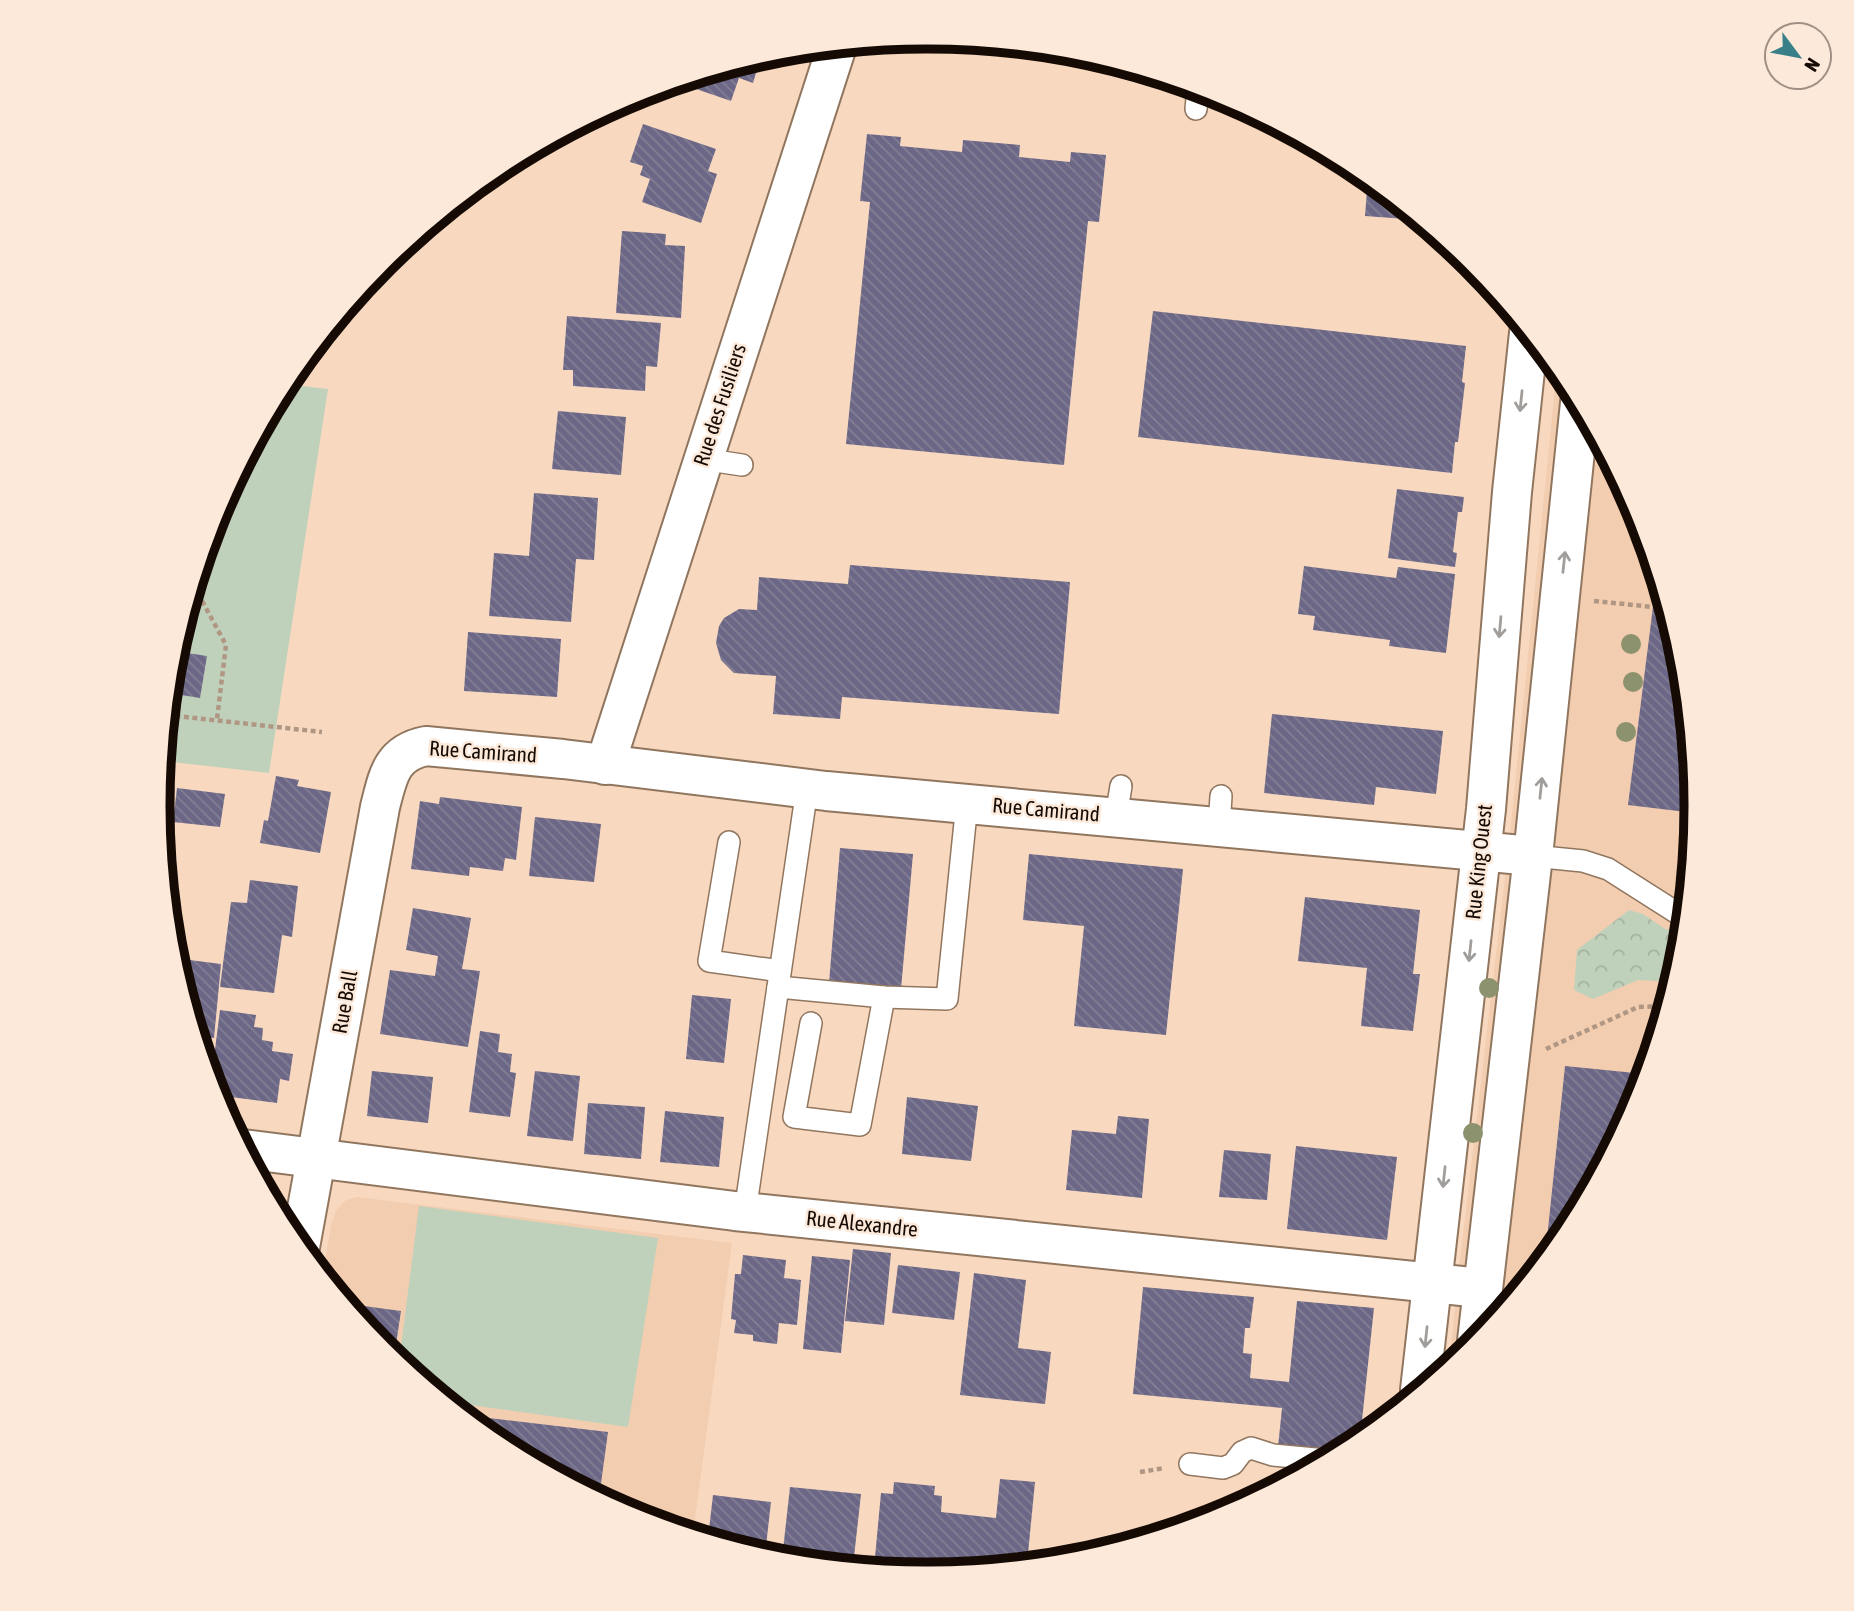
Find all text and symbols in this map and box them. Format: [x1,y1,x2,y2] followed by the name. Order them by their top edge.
[1763,21,1833,91] north arrow
[1800,54,1825,76] text: N
[688,341,750,469] street label: Rue des Fusiliers
[1515,389,1528,412] one-way arrow
[1558,551,1571,574] one-way arrow
[1493,616,1506,638] one-way arrow
[428,735,538,767] street label: Rue Camirand
[1534,777,1547,800] one-way arrow
[991,792,1101,826] street label: Rue Camirand
[1460,803,1496,921] street label: Rue King Ouest
[1463,939,1476,962] one-way arrow
[327,968,361,1035] street label: Rue Ball
[1438,1166,1451,1188] one-way arrow
[805,1205,919,1241] street label: Rue Alexandre
[1420,1325,1433,1347] one-way arrow

